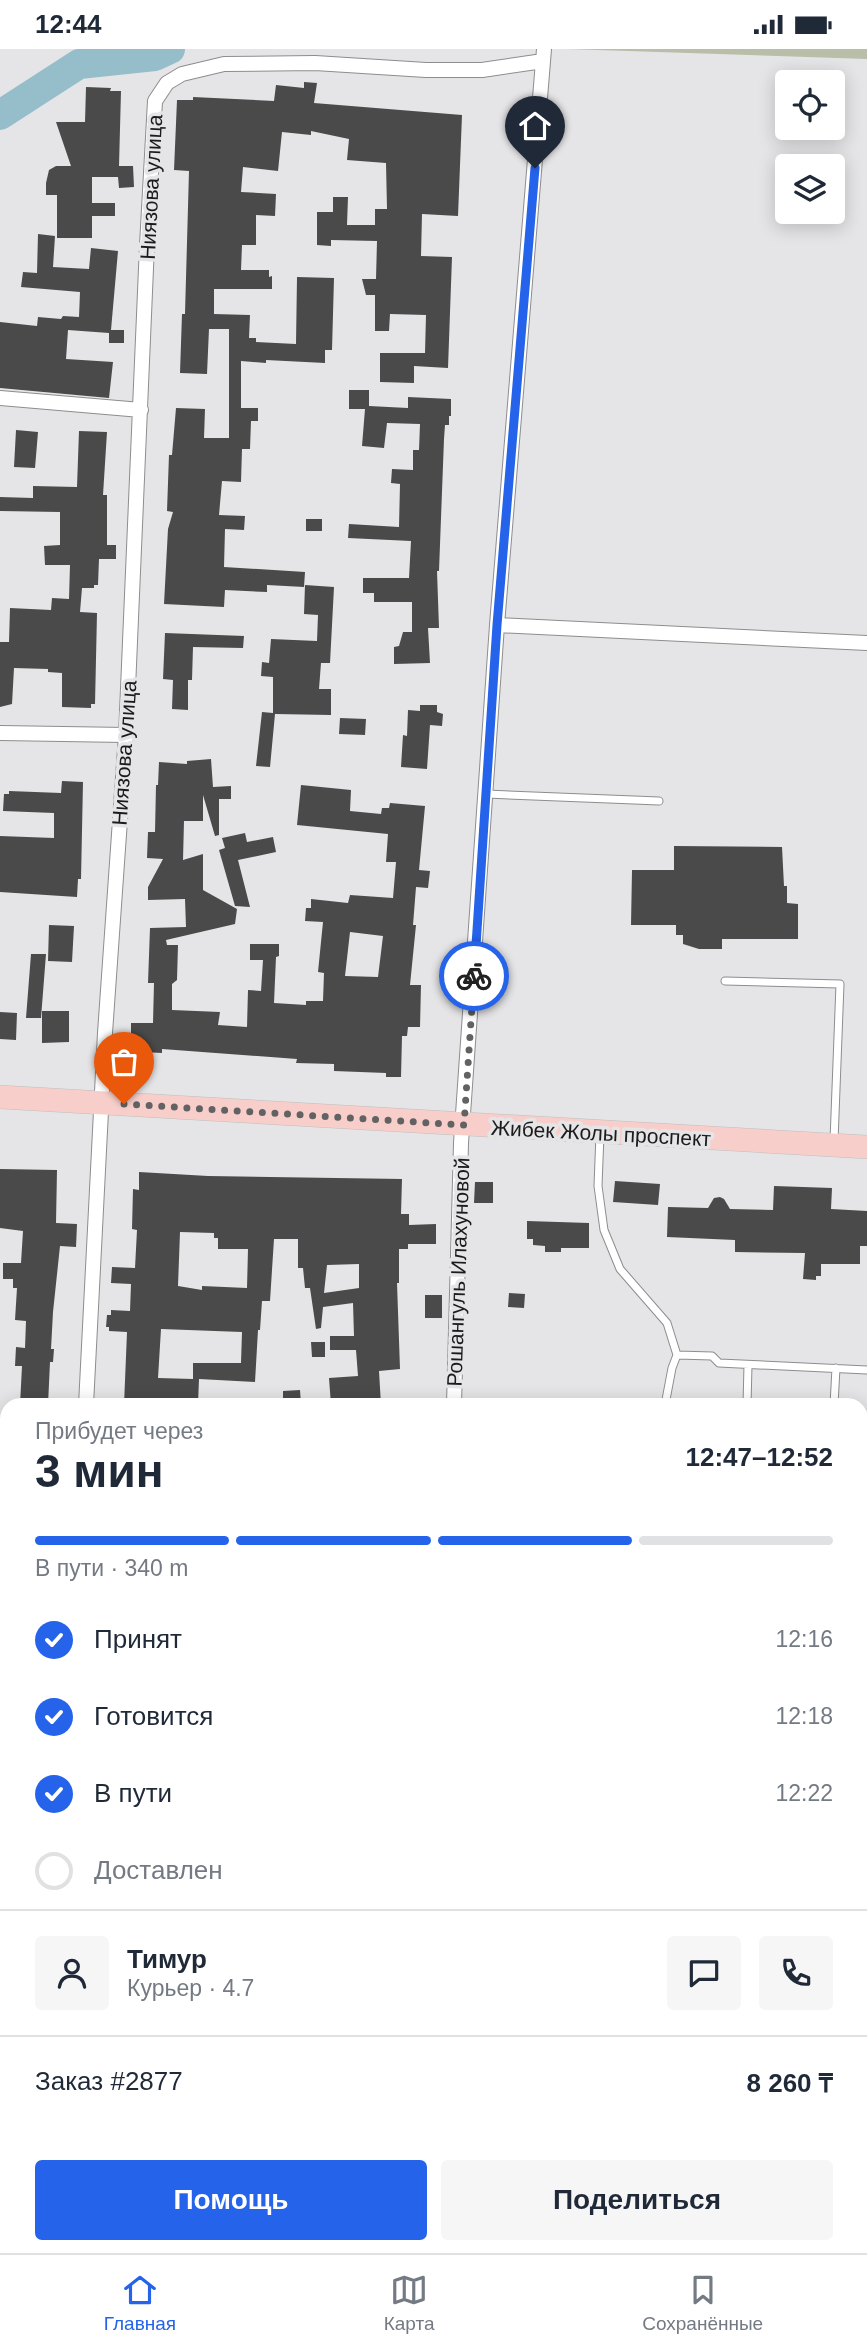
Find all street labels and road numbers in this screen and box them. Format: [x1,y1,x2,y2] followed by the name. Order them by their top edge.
[136,113,166,260] street label: Ниязова улица
[107,679,141,826] street label: Ниязова улица
[490,1116,712,1150] street label: Жибек Жолы проспект
[443,1157,473,1387] street label: Рошангуль Илахуновой

